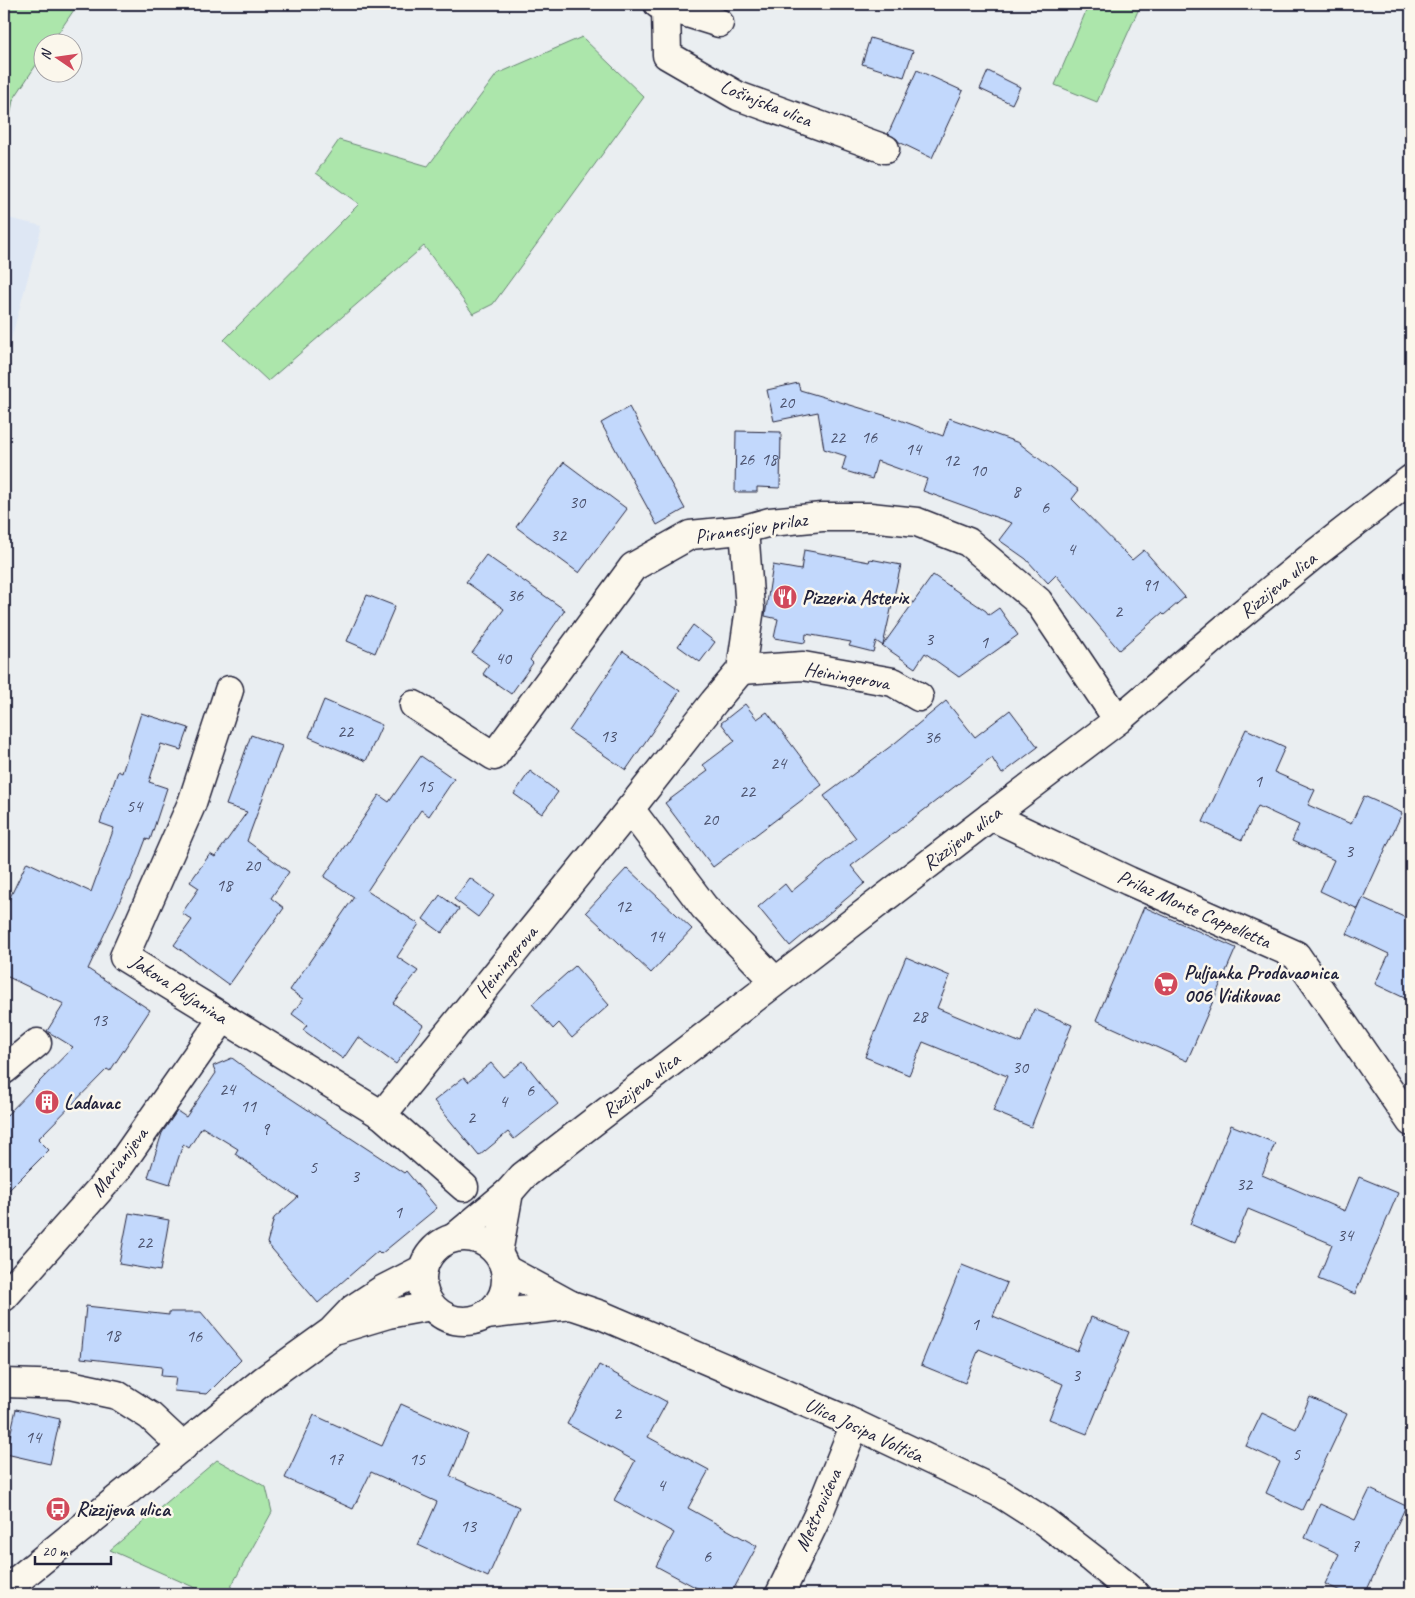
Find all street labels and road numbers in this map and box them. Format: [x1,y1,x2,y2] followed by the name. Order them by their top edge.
[717,73,817,133] street label: Lošinjska ulica
[693,507,811,549] street label: Piranesijev prilaz
[1234,546,1323,624] street label: Rizzijeva ulica
[803,656,893,696] street label: Heiningerova
[918,800,1007,876] street label: Rizzijeva ulica
[1114,864,1276,955] street label: Prilaz Monte Cappelletta
[469,919,544,1003] street label: Heiningerova
[125,948,233,1030] street label: Jakova Puljanina
[597,1046,686,1123] street label: Rizzijeva ulica
[85,1121,154,1202] street label: Marianijeva
[801,1392,928,1469] street label: Ulica Josipa Voltića
[789,1463,848,1555] street label: Meštrovićeva

